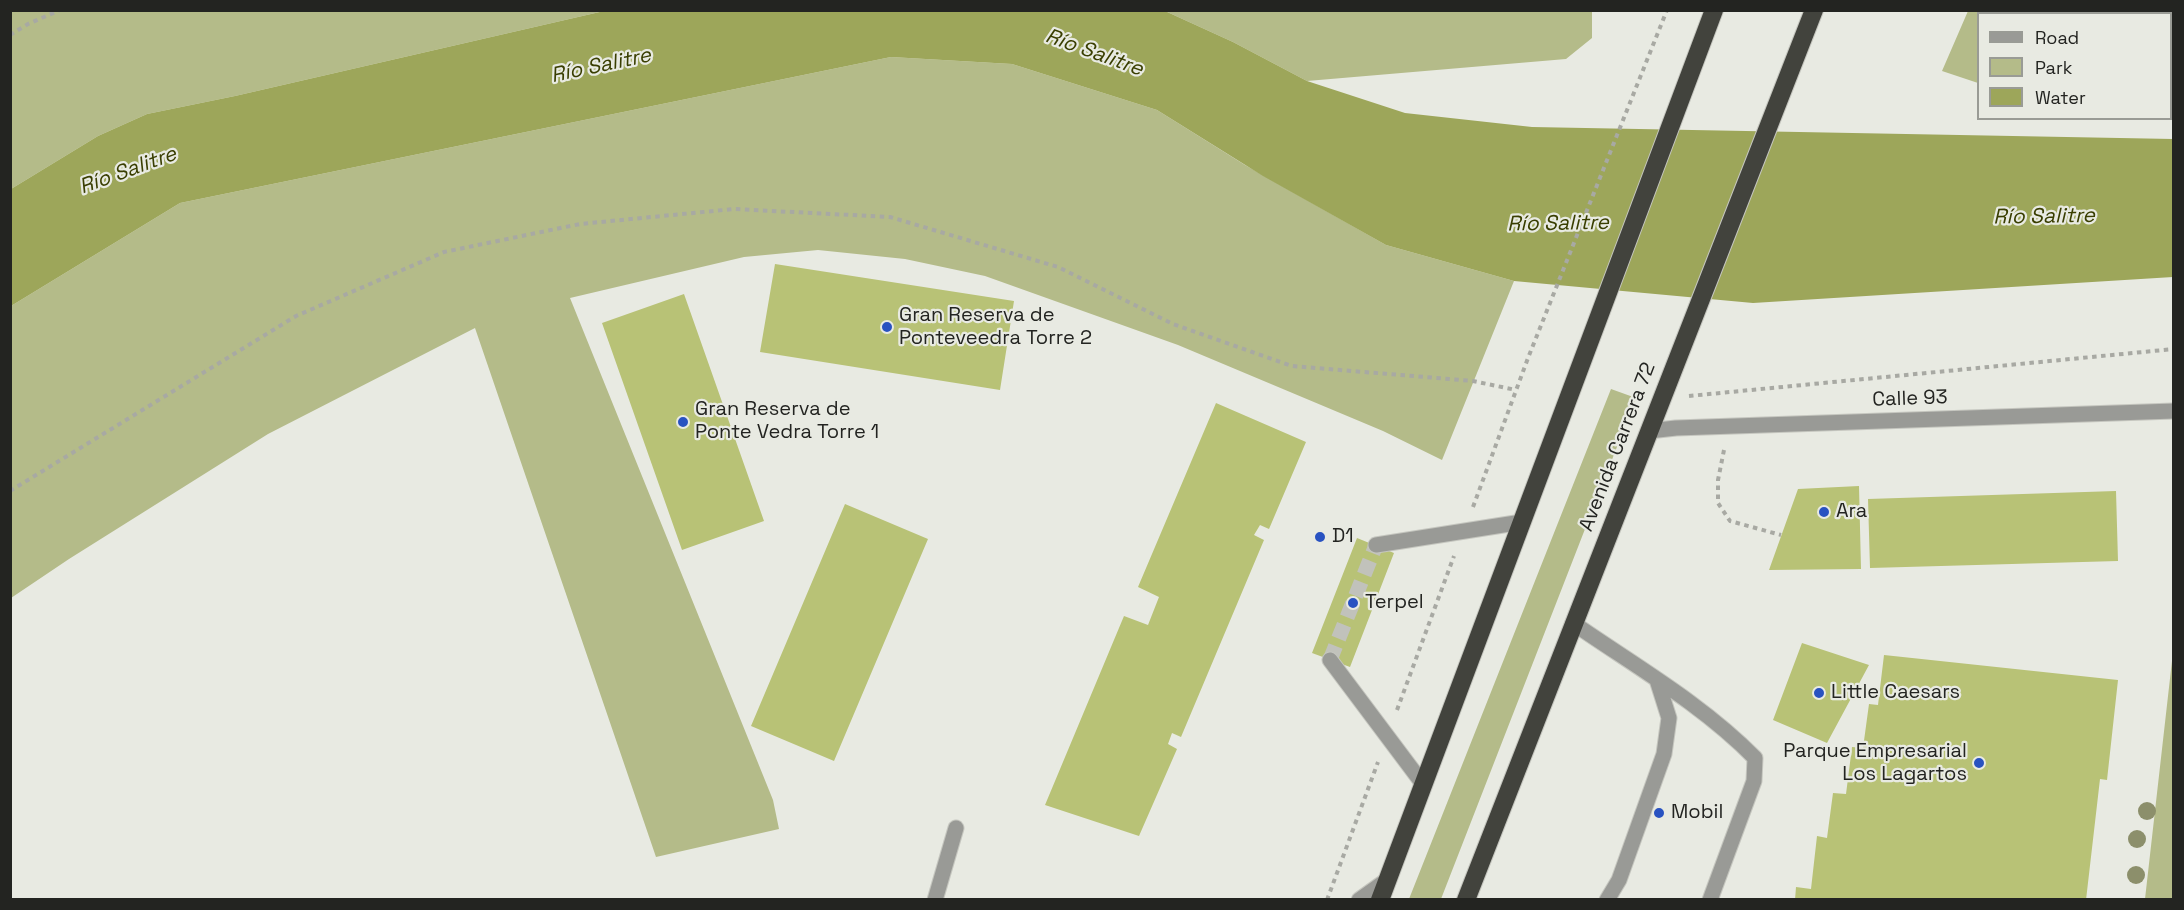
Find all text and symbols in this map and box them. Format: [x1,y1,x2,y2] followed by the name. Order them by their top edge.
[1977,12,2172,120] legend
[1042,24,1146,82] water label: Río Salitre
[2035,26,2079,49] text: Road
[549,43,653,89] water label: Río Salitre
[2035,56,2072,79] text: Park
[2035,86,2086,109] text: Water
[76,142,180,200] water label: Río Salitre
[1993,204,2095,230] water label: Río Salitre
[1507,211,1609,237] water label: Río Salitre
[899,304,1092,351] place label: Gran Reserva de Ponteveedra Torre 2
[880,320,894,334] marker: Gran Reserva de Ponteveedra Torre 2
[1575,359,1661,535] street label: Avenida Carrera 72
[1872,386,1948,412] street label: Calle 93
[695,398,879,445] place label: Gran Reserva de Ponte Vedra Torre 1
[676,415,690,429] marker: Gran Reserva de Ponte Vedra Torre 1
[1836,500,1867,524] place label: Ara
[1817,505,1831,519] marker: Ara
[1332,525,1354,549] place label: D1
[1313,530,1327,544] marker: D1
[1365,591,1424,615] place label: Terpel
[1346,596,1360,610] marker: Terpel
[1831,681,1960,705] place label: Little Caesars
[1812,686,1826,700] marker: Little Caesars
[1783,740,1967,787] place label: Parque Empresarial Los Lagartos
[1972,756,1986,770] marker: Parque Empresarial Los Lagartos
[1671,801,1723,825] place label: Mobil
[1652,806,1666,820] marker: Mobil

